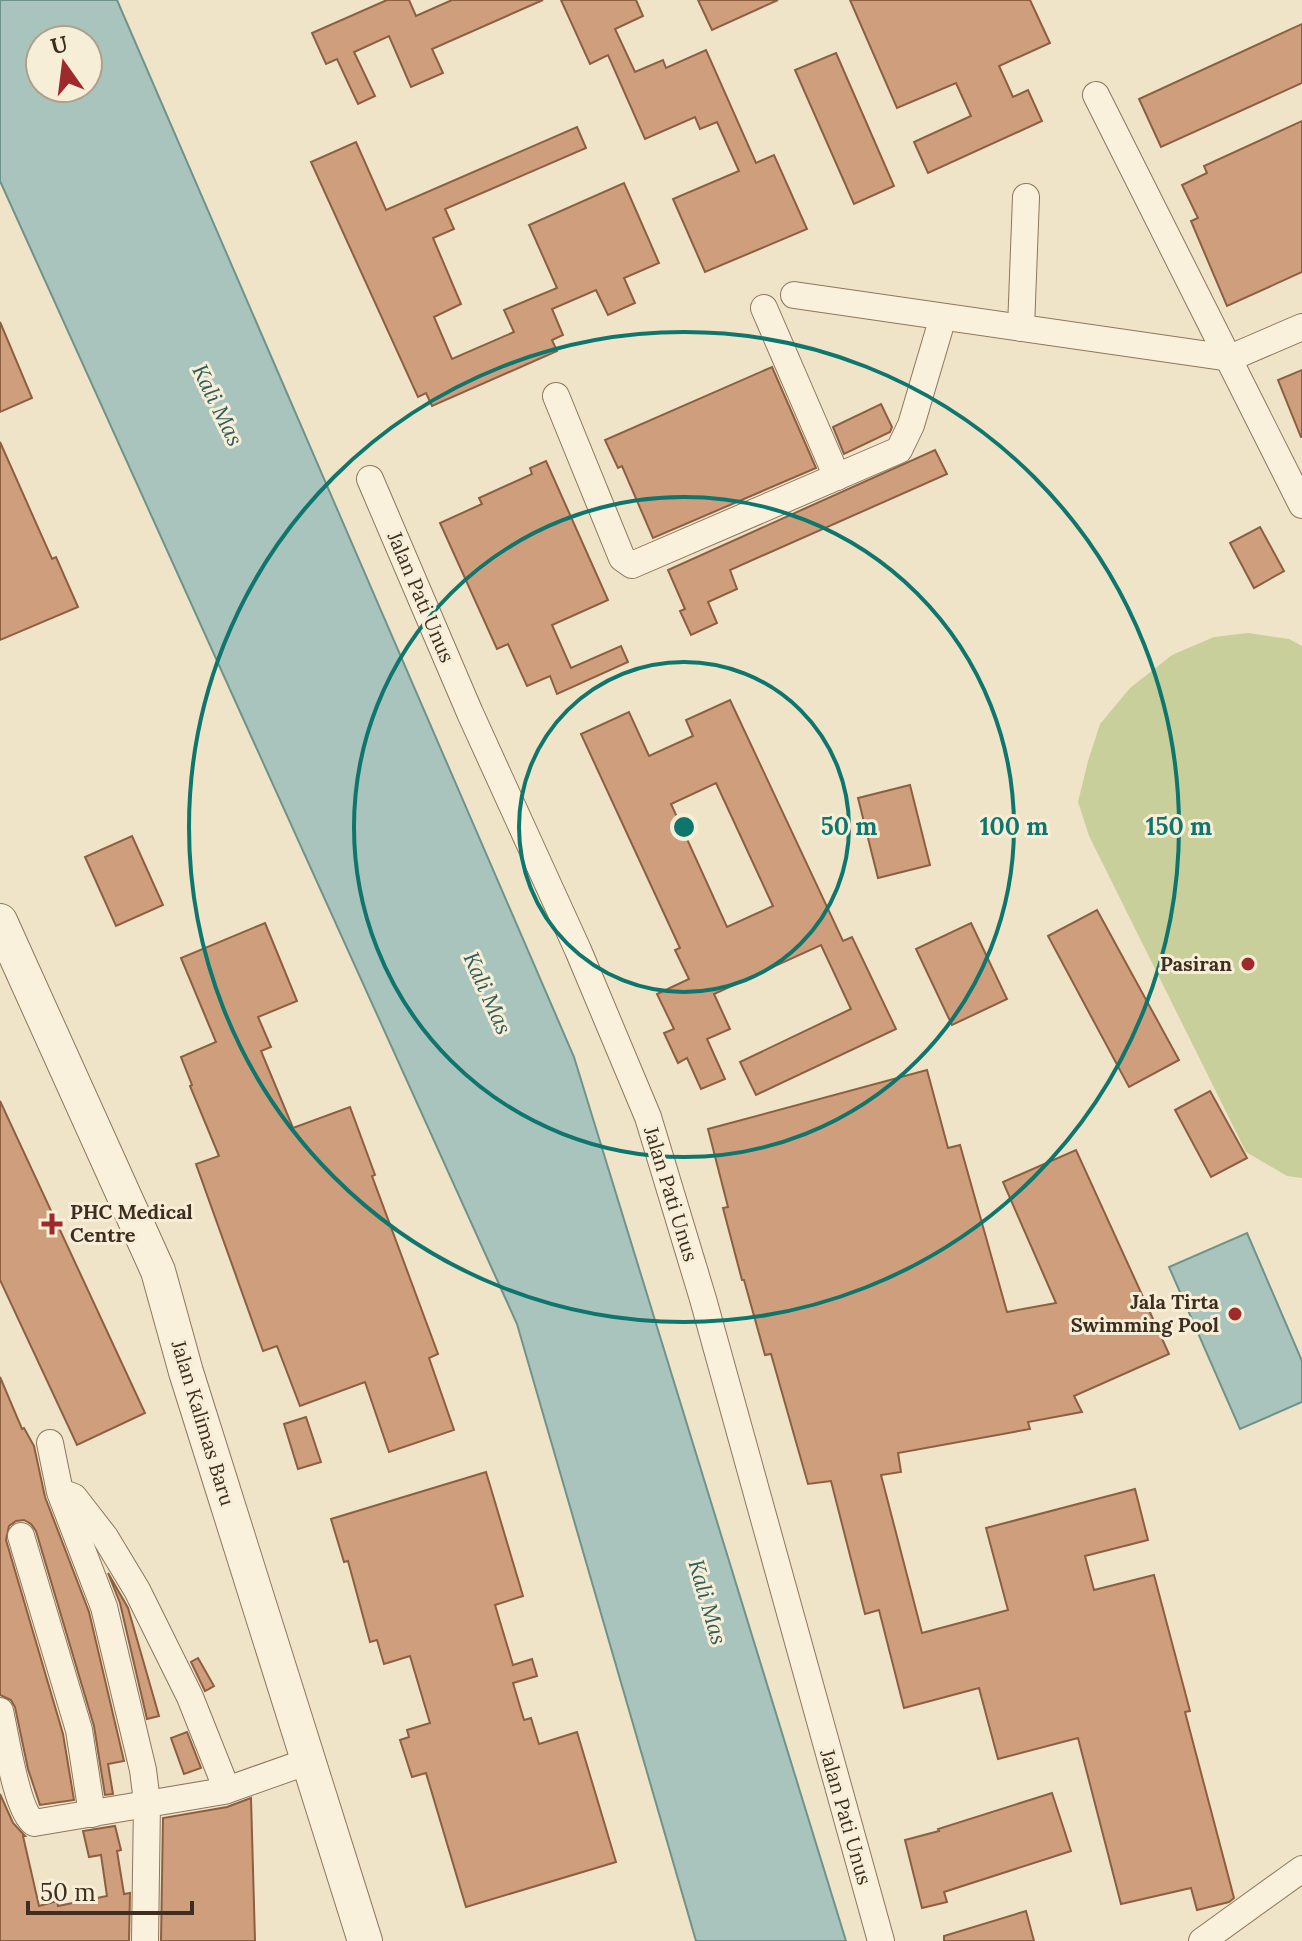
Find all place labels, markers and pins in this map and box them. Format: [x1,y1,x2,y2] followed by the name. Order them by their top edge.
[670,813,698,841] centre of rings
[1160,951,1232,976] place label: Pasiran
[1239,955,1257,973] marker: Pasiran
[70,1199,193,1247] place label: PHC Medical Centre
[41,1213,63,1235] marker: PHC Medical Centre
[1071,1289,1220,1337] place label: Jala Tirta Swimming Pool
[1226,1305,1244,1323] marker: Jala Tirta Swimming Pool

